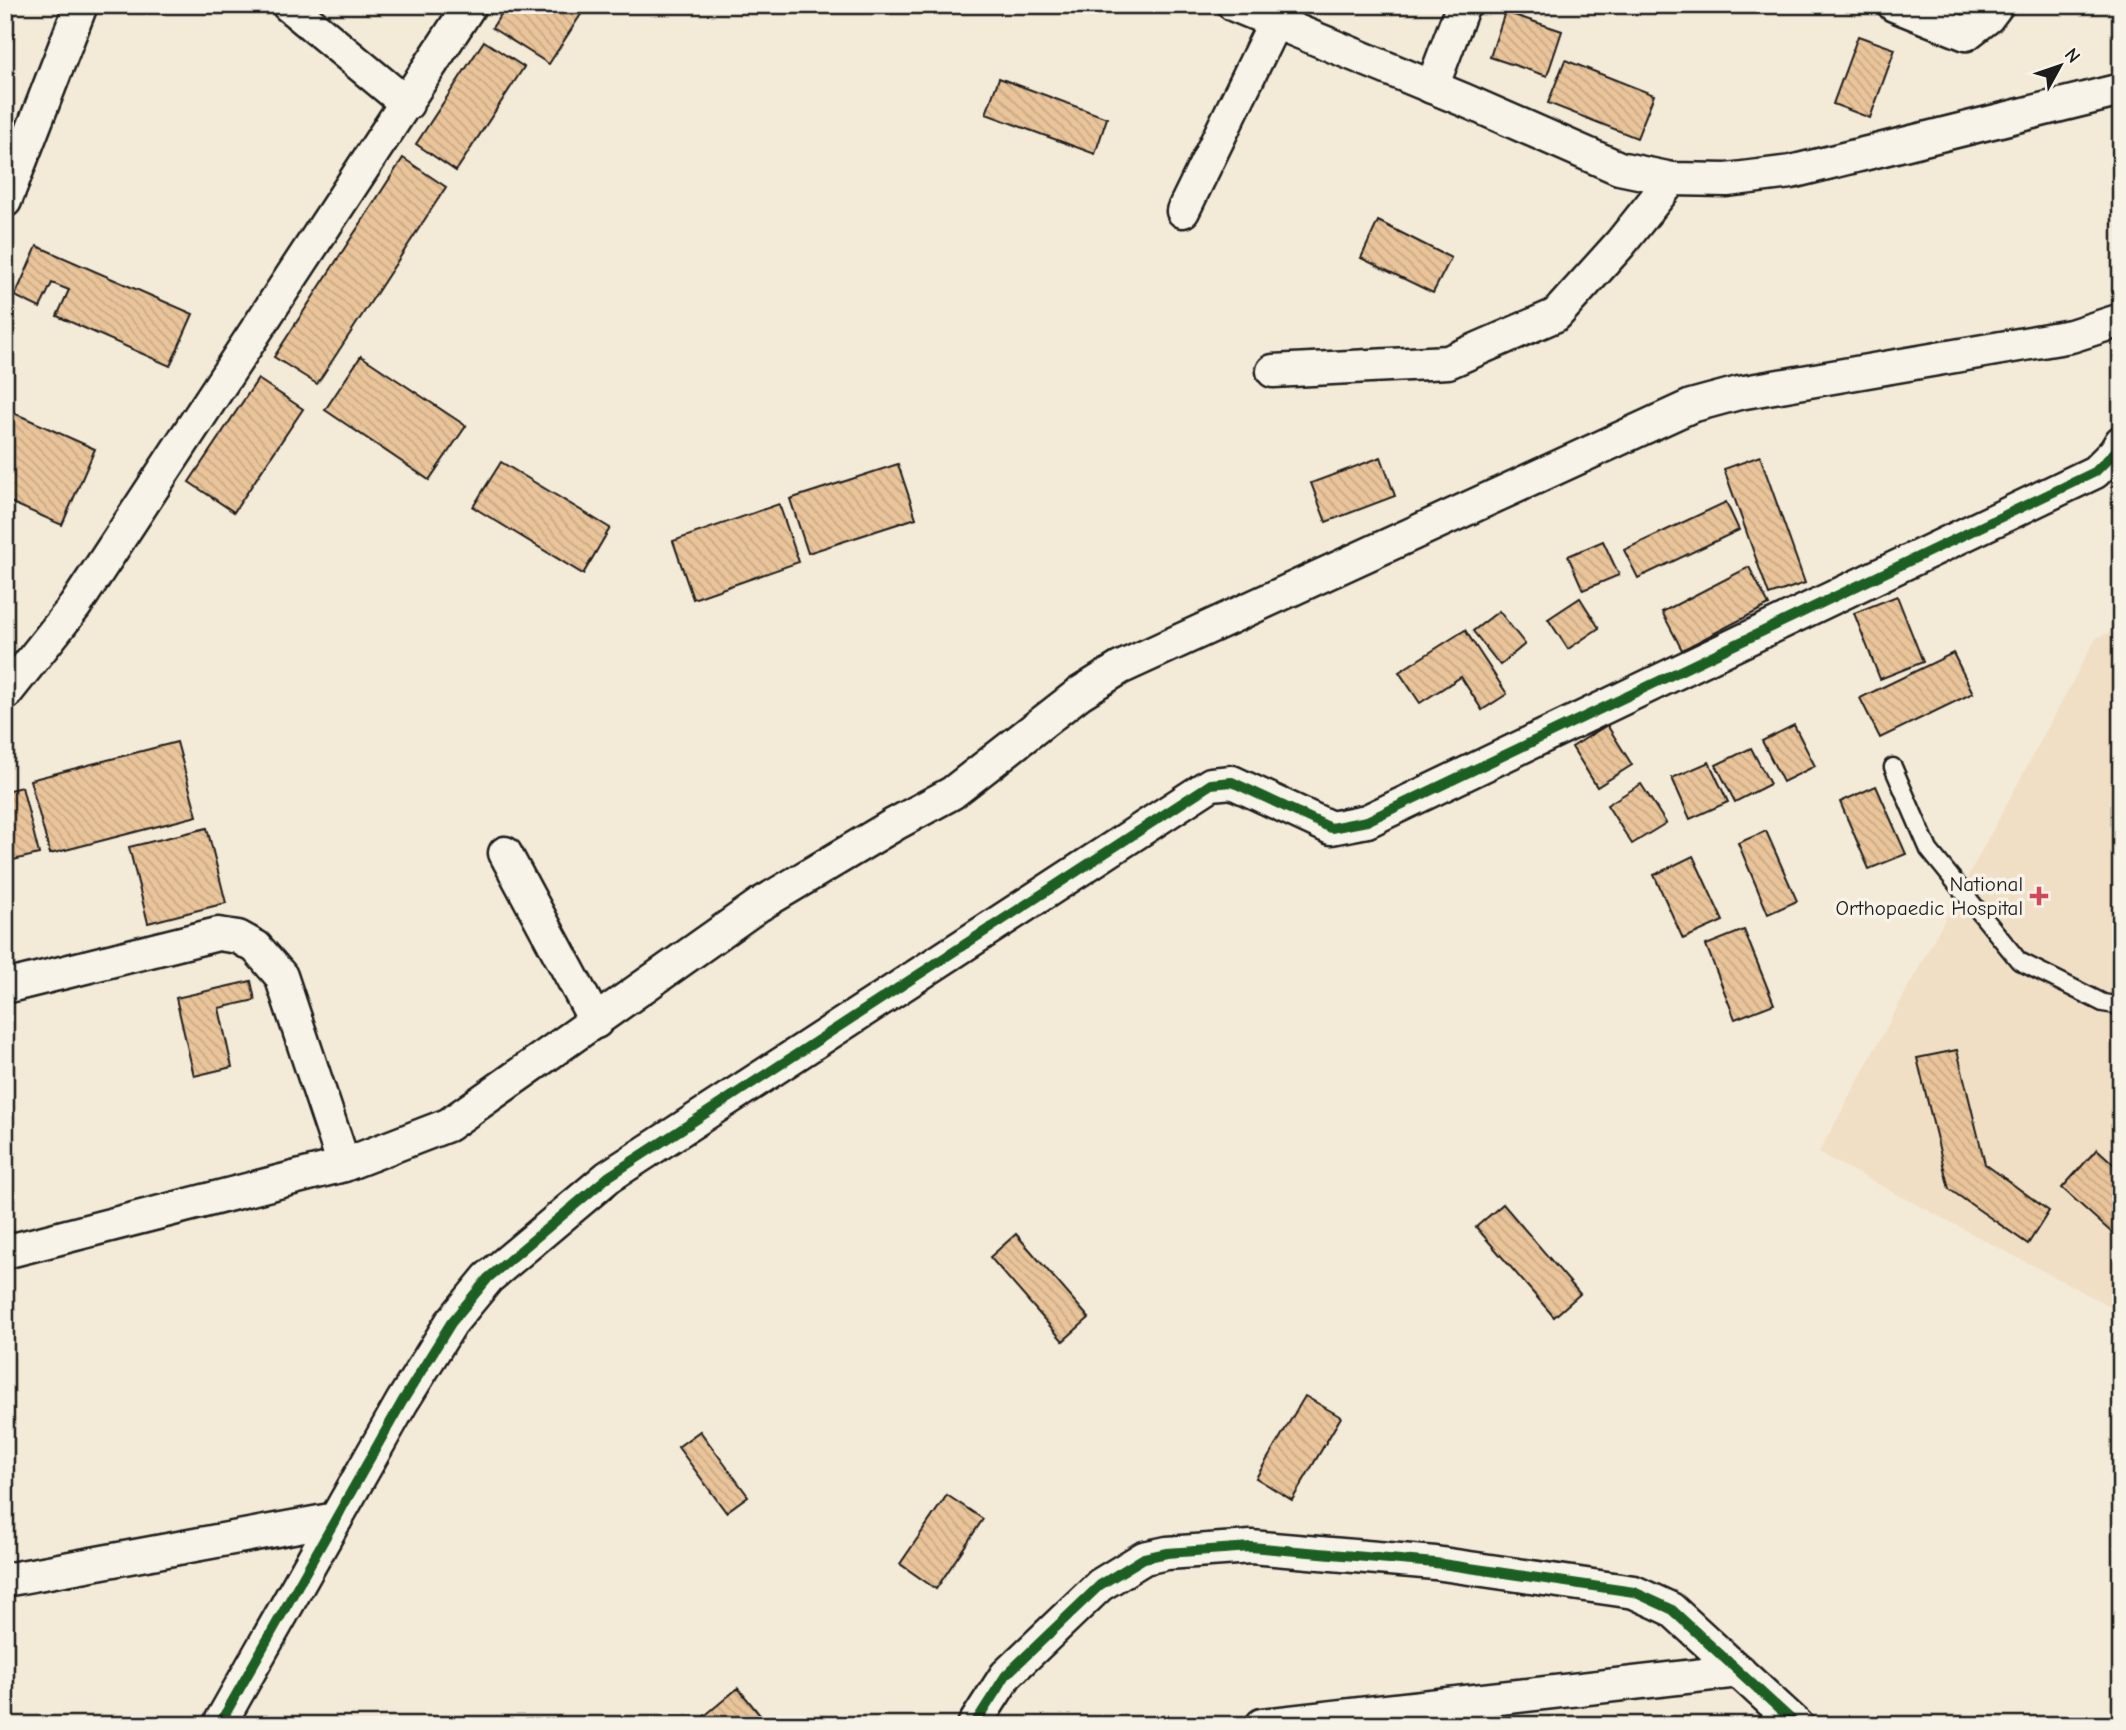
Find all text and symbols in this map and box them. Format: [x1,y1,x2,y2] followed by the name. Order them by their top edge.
[2024,32,2094,102] north arrow
[2060,44,2085,68] text: N
[1836,872,2023,920] place label: National Orthopaedic Hospital
[2029,886,2049,906] marker: National Orthopaedic Hospital

